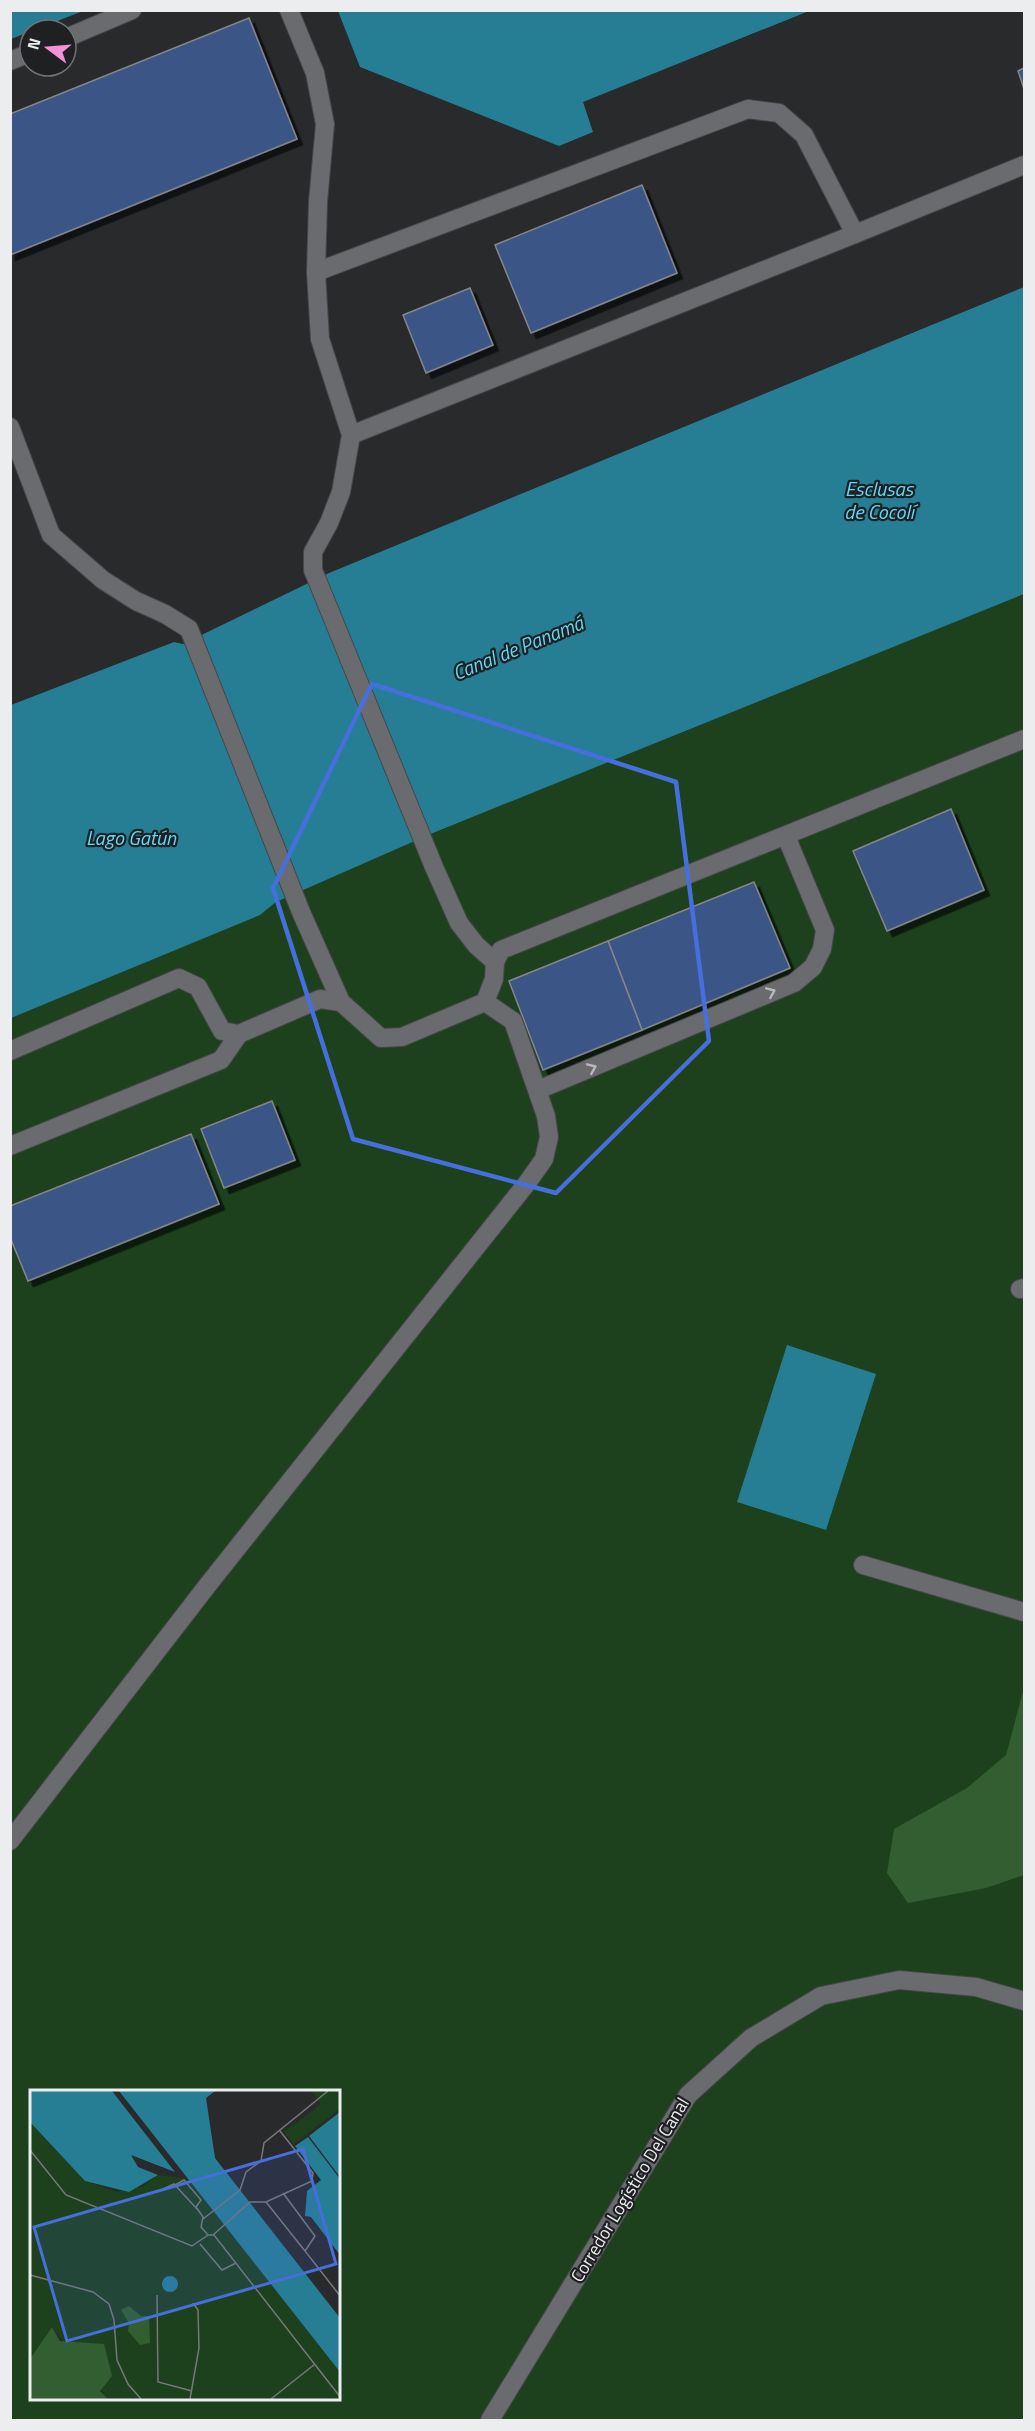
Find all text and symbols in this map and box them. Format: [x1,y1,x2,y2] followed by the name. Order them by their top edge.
[18,18,78,78] north arrow
[21,35,47,53] text: N
[844,473,919,527] water label: Esclusas de Cocolí
[448,606,590,688] water label: Canal de Panamá
[86,822,177,853] water label: Lago Gatún
[765,987,776,999] one-way arrow
[585,1063,596,1075] one-way arrow
[30,2090,340,2401] inset map
[564,2092,696,2287] street label: Corredor Logístico Del Canal

